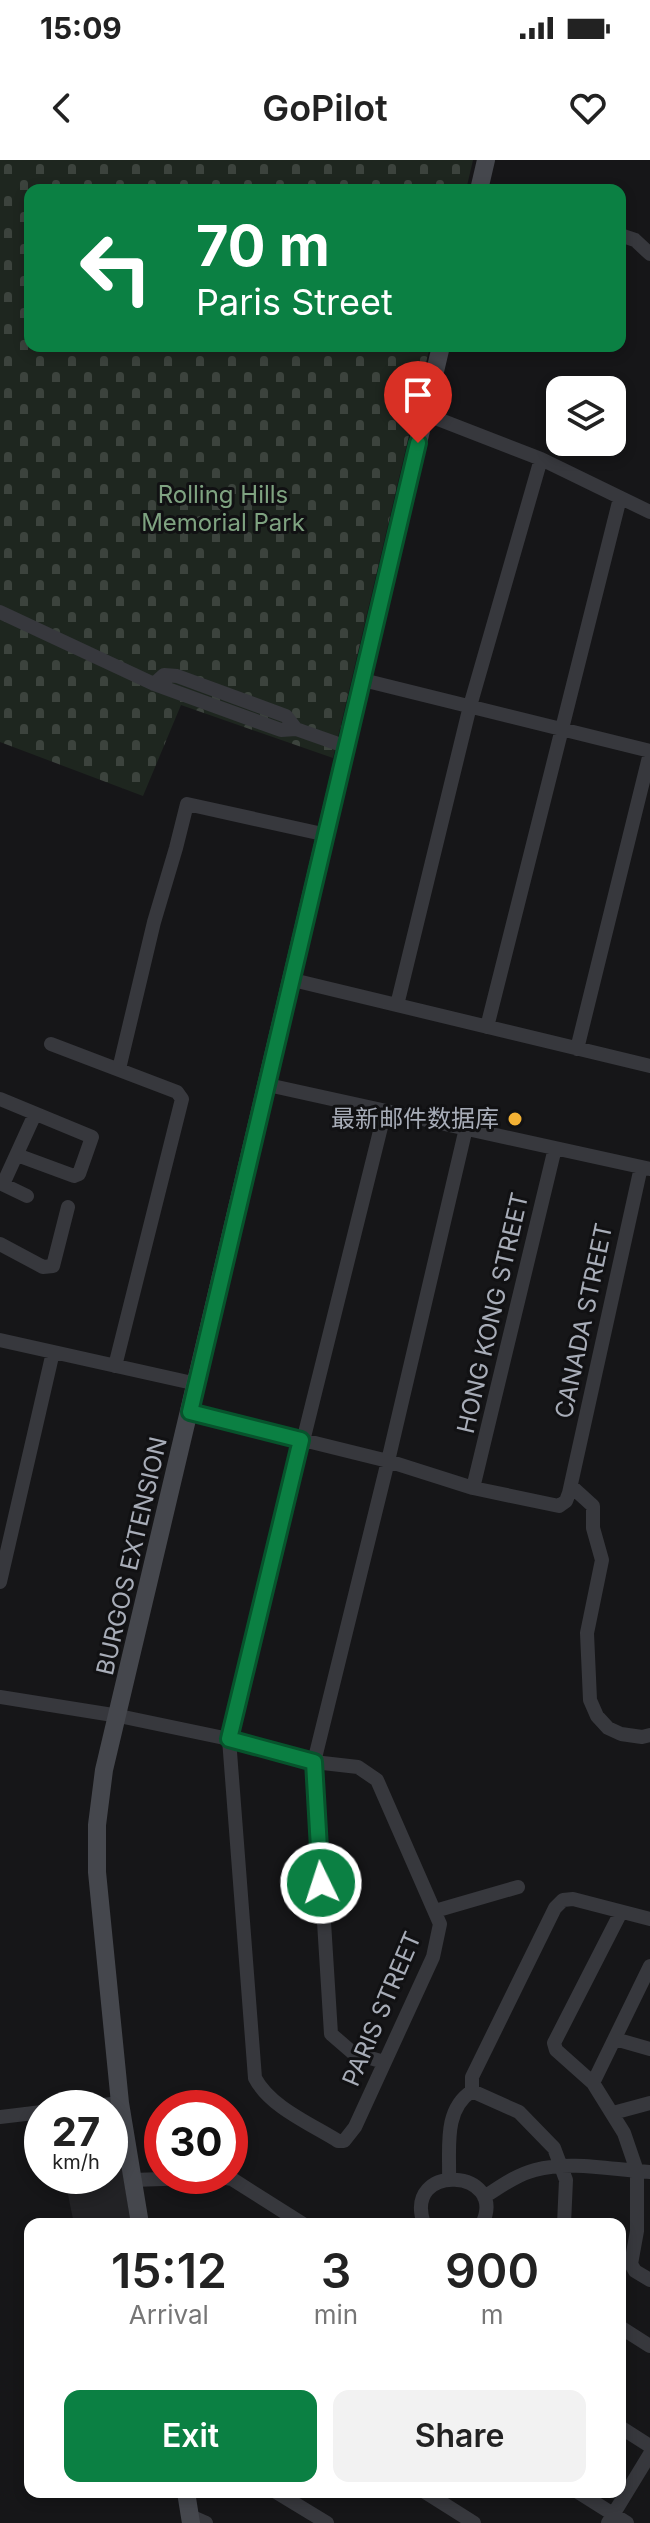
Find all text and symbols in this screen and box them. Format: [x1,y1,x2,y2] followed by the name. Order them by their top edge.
[40,10,122,46] text: 15:09
[40,86,84,130] icon: back
[262,86,388,130] text: GoPilot
[566,86,610,130] icon: heart
[196,212,330,280] text: 70 m
[64,216,168,320] icon: left
[196,280,393,324] text: Paris Street
[384,361,452,443] pin
[396,373,440,417] icon: arrive
[546,376,626,456] map controls
[546,376,626,456] button: layers
[141,480,305,537] park label: Rolling Hills Memorial Park
[331,1104,499,1133] place label: 最新邮件数据库
[506,1110,524,1128] marker: 最新邮件数据库
[451,1190,534,1436] street label: HONG KONG STREET
[549,1221,618,1421] street label: CANADA STREET
[90,1434,173,1678] street label: BURGOS EXTENSION
[279,1841,363,1925] position arrow
[336,1927,427,2090] street label: PARIS STREET
[144,2090,248,2194] speed limit sign: 30
[52,2107,100,2156] text: 27
[52,2150,100,2174] text: km/h
[111,2241,227,2300] text: 15:12
[321,2241,351,2300] text: 3
[445,2241,539,2300] text: 900
[129,2299,209,2330] text: Arrival
[314,2299,358,2330] text: min
[481,2299,503,2330] text: m
[64,2390,317,2482] button: Exit
[333,2390,586,2482] button: Share

